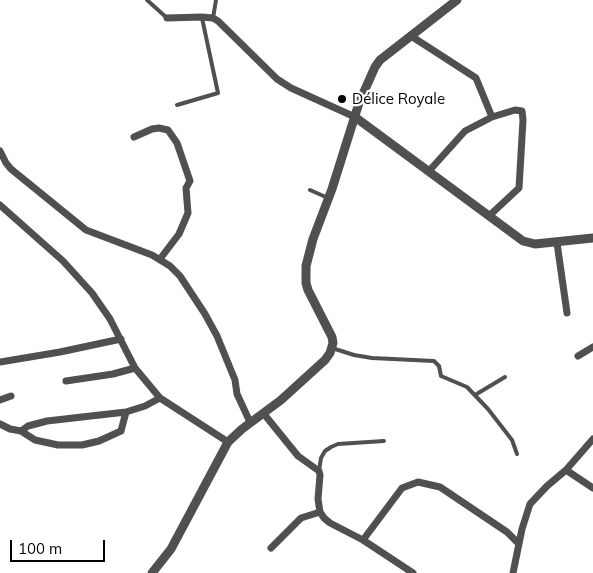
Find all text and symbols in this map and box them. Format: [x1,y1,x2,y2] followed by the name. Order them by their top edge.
[352,90,445,108] place label: Délice Royale
[336,93,348,105] marker: Délice Royale
[12,530,108,562] scale bar
[18,539,62,558] text: 100 m

